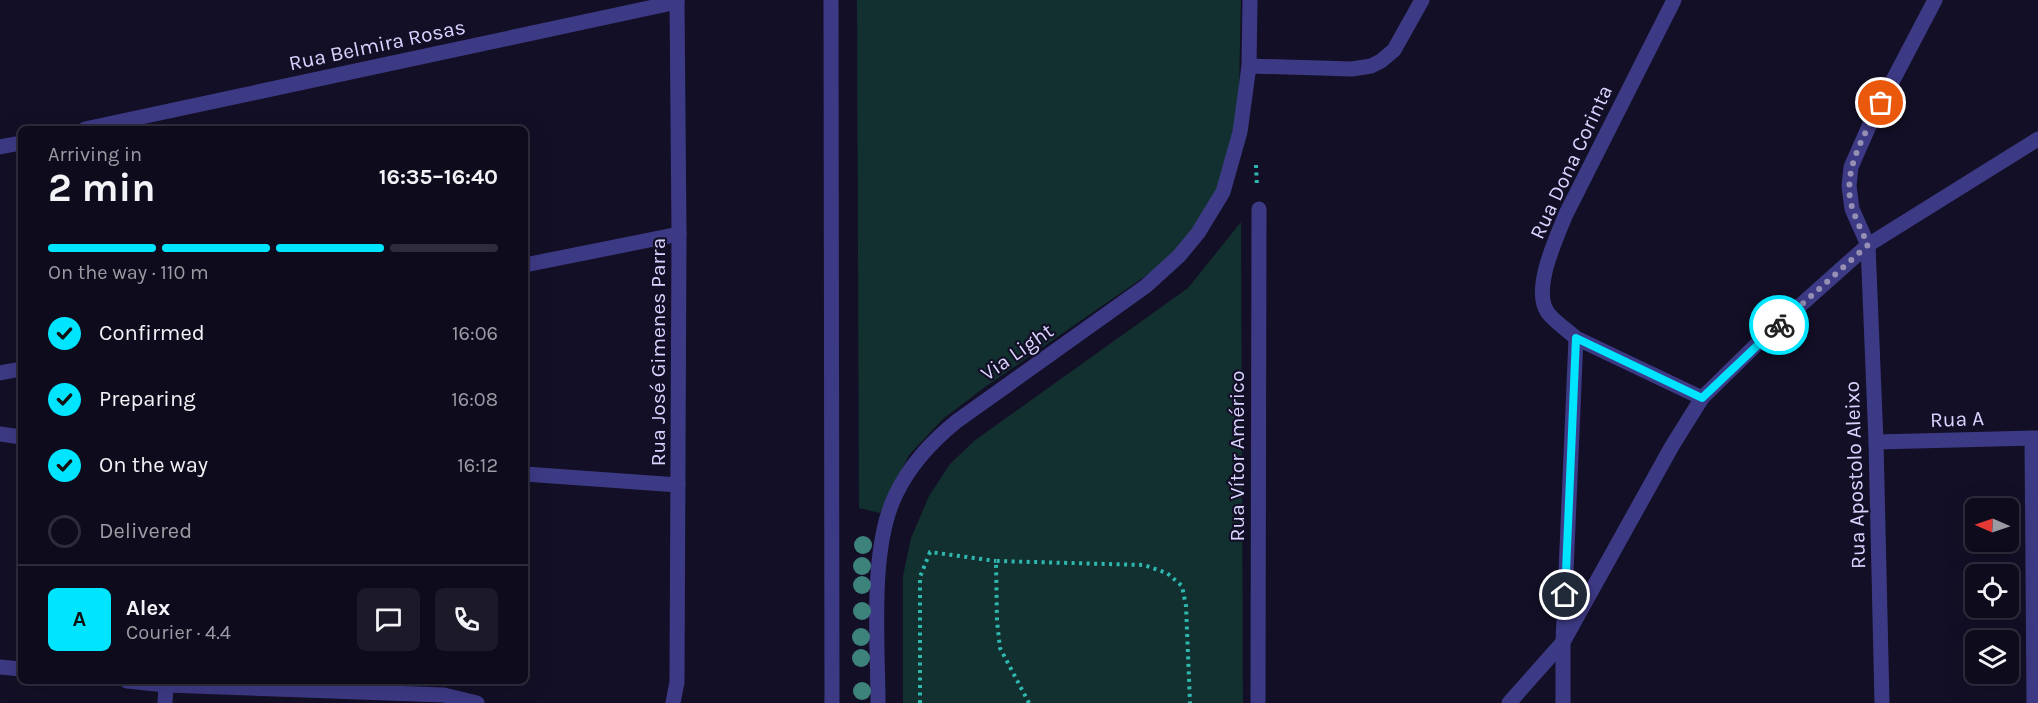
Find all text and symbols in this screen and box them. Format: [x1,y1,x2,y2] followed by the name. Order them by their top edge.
[287,15,467,75] street label: Rua Belmira Rosas
[1855,77,1906,128] pin
[1525,81,1617,243] street label: Rua Dona Corinta
[1864,86,1897,119] icon: bag
[48,143,142,166] text: Arriving in
[379,164,498,190] text: 16:35–16:40
[48,165,156,211] text: 2 min
[646,238,670,466] street label: Rua José Gimenes Parra
[48,261,209,284] text: On the way · 110 m
[1749,295,1809,355] courier
[1763,309,1796,342] icon: bike
[48,317,81,350] icon: check
[976,318,1058,386] street label: Via Light
[99,320,205,346] text: Confirmed
[452,322,498,345] text: 16:06
[1225,371,1249,541] street label: Rua Vítor Américo
[1840,381,1870,569] street label: Rua Apostolo Aleixo
[48,383,81,416] icon: check
[99,386,196,412] text: Preparing
[451,388,498,411] text: 16:08
[1929,406,1985,432] street label: Rua A
[48,449,81,482] icon: check
[99,452,208,478] text: On the way
[457,454,498,477] text: 16:12
[1965,498,2019,552] north arrow
[1965,498,2019,684] map controls
[99,518,192,544] text: Delivered
[1965,564,2019,618] button: locate
[1539,569,1590,620] pin
[1548,578,1581,611] icon: home
[357,588,420,651] button: chat
[435,588,498,651] button: phone
[126,595,170,621] text: Alex
[73,606,86,632] text: A
[126,621,231,644] text: Courier · 4.4
[1965,630,2019,684] button: layers

